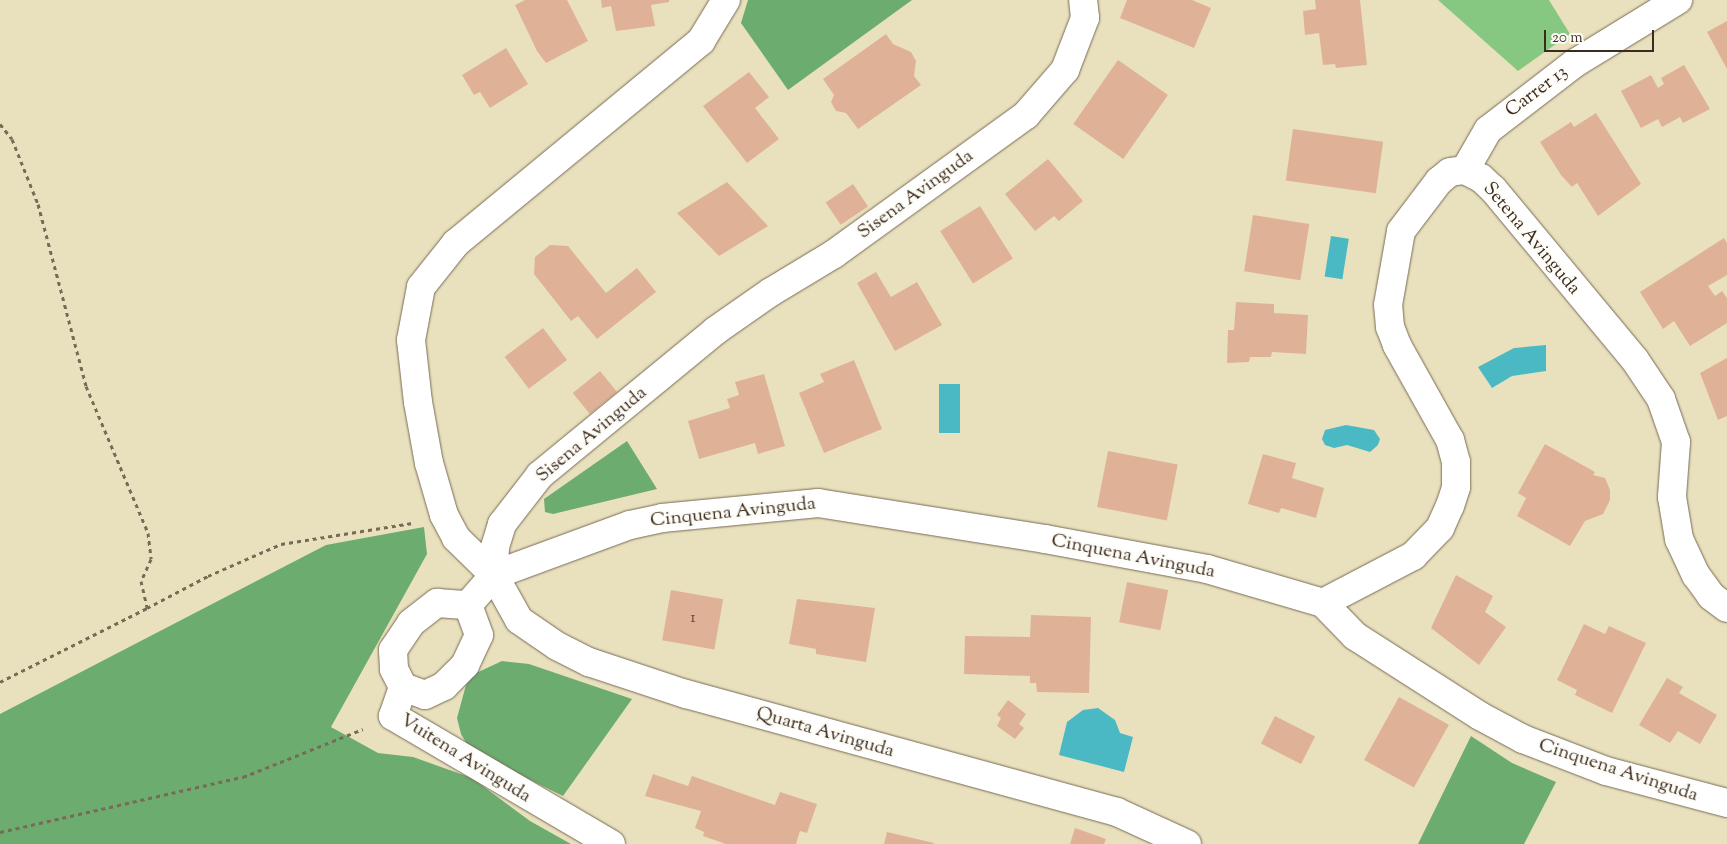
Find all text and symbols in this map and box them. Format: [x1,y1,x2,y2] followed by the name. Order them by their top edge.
[1547,20,1657,52] scale bar
[1552,28,1583,49] text: 20 m
[1501,61,1573,123] street label: Carrer 13
[854,145,978,245] street label: Sisena Avinguda
[1477,178,1585,300] street label: Setena Avinguda
[532,382,652,488] street label: Sisena Avinguda
[649,493,817,533] street label: Cinquena Avinguda
[1049,530,1217,584] street label: Cinquena Avinguda
[690,609,696,629] house number: 1
[753,702,897,764] street label: Quarta Avinguda
[395,710,535,808] street label: Vuitena Avinguda
[1535,734,1701,808] street label: Cinquena Avinguda

